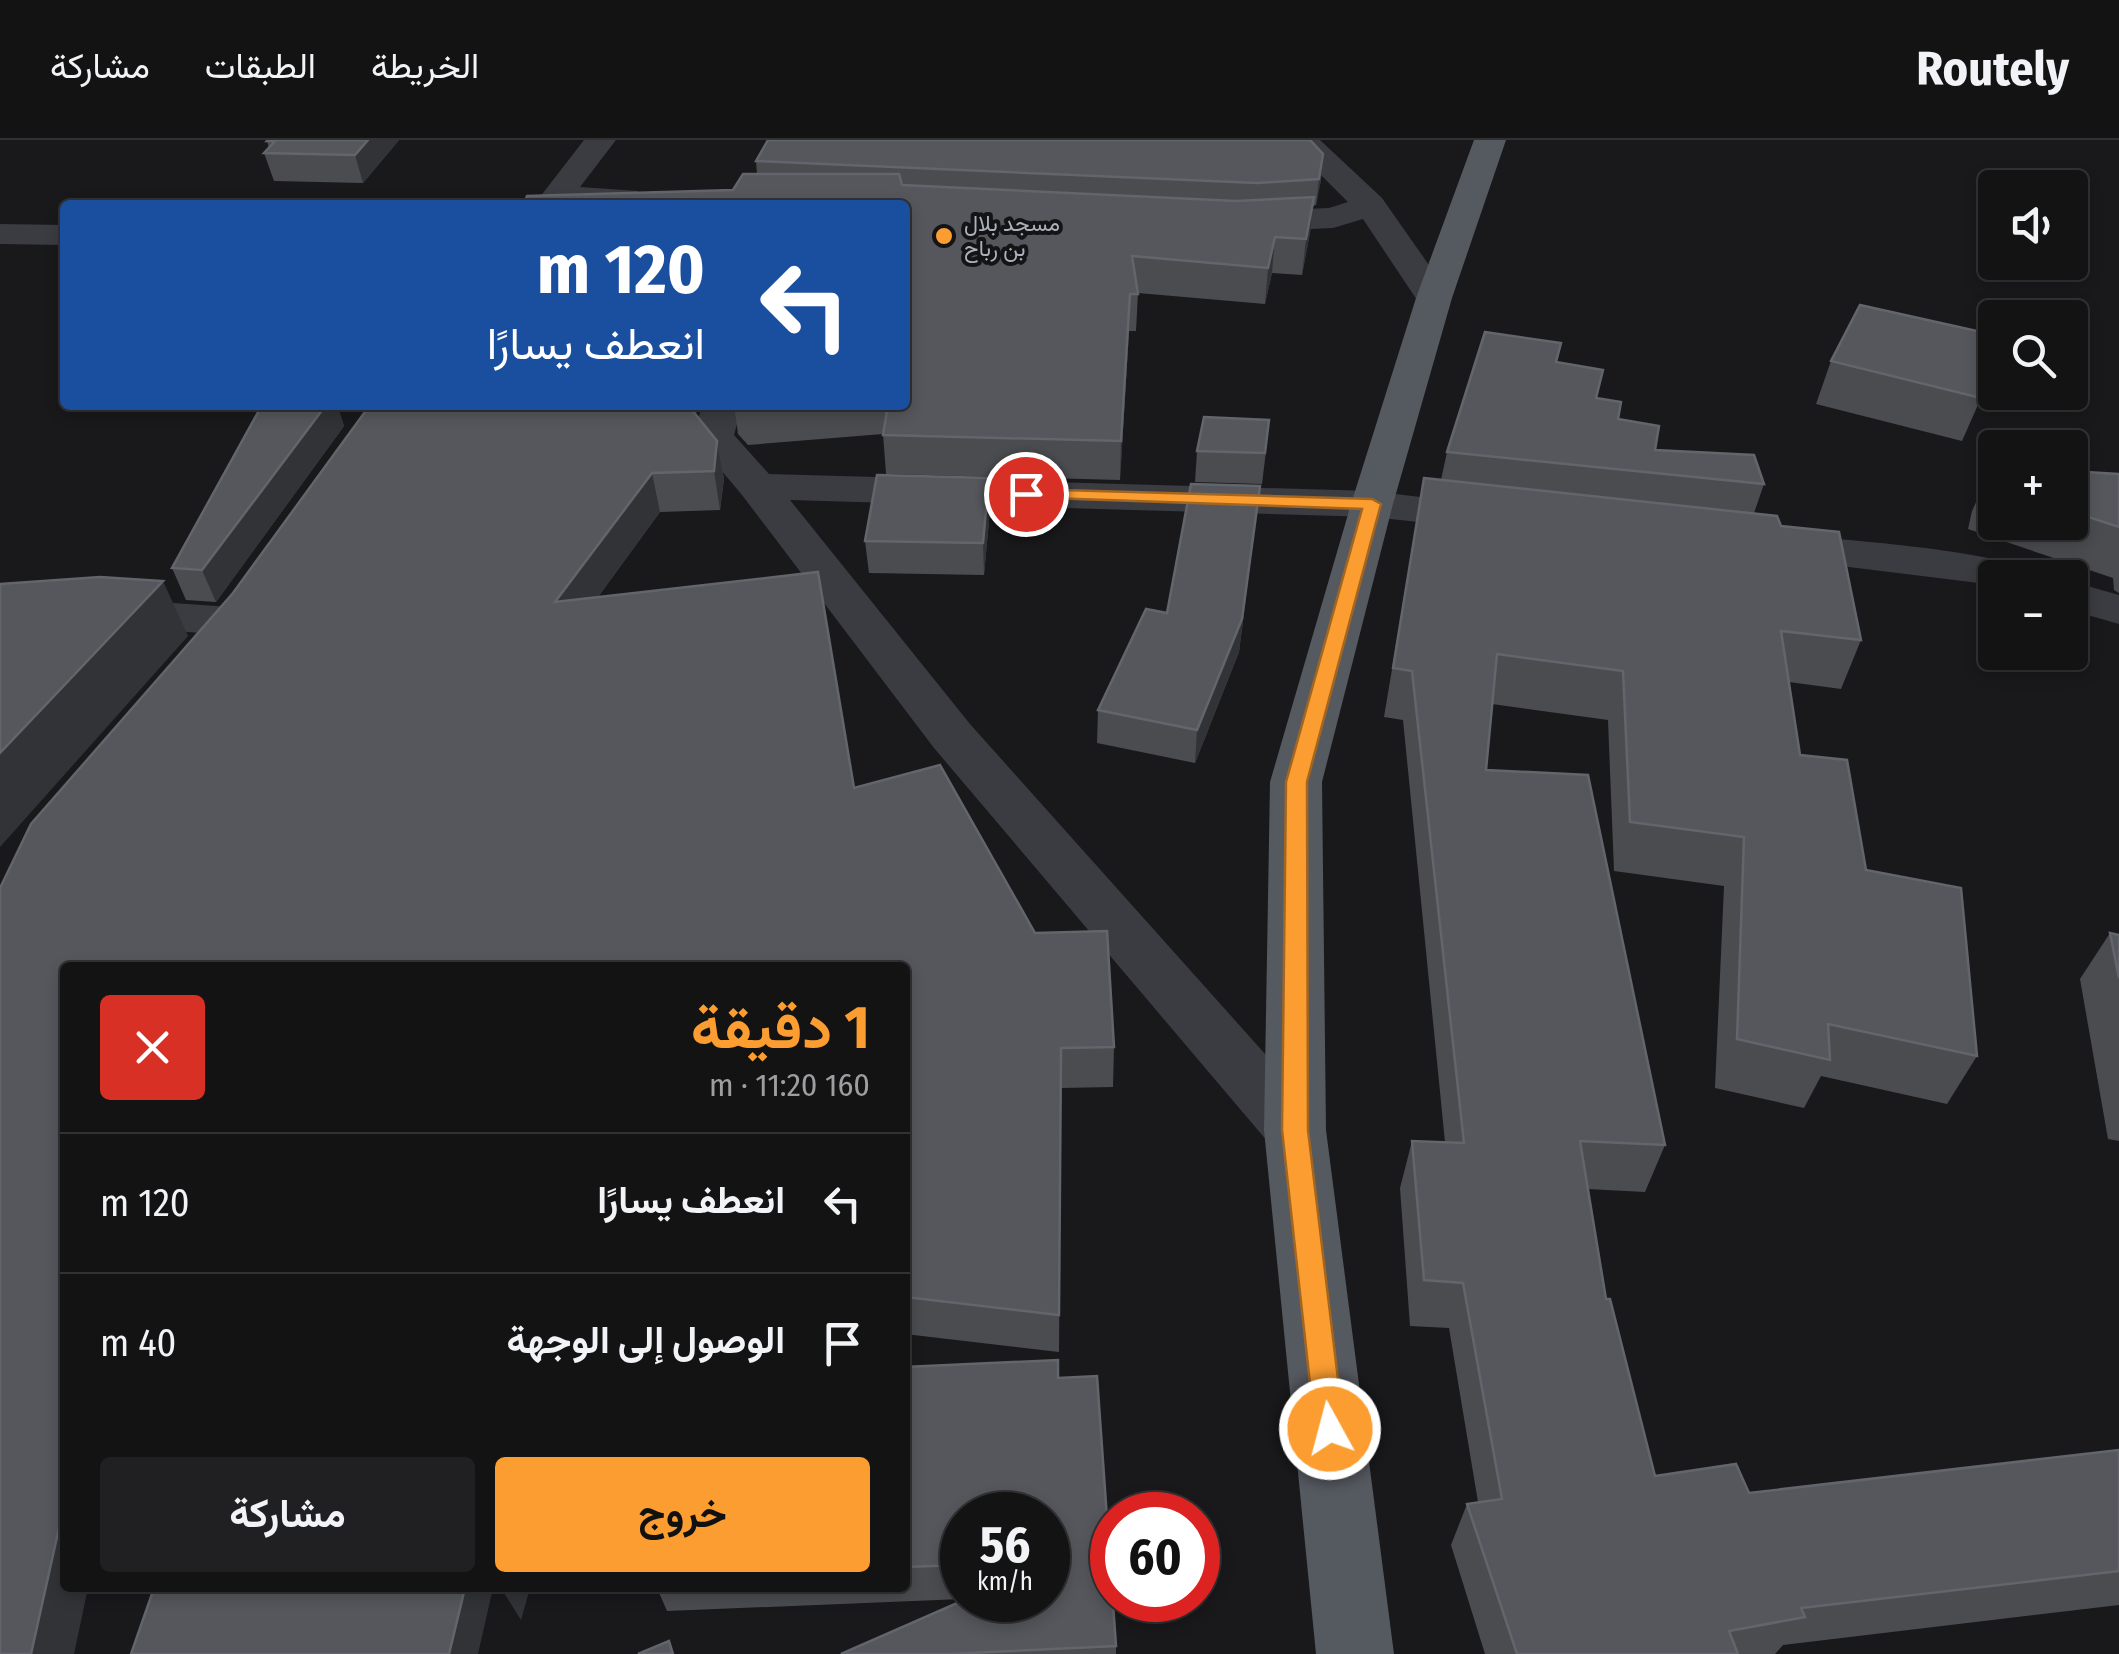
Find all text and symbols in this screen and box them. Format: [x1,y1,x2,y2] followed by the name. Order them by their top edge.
[1916,40,2069,98] text: Routely
[50,45,150,87] text: مشاركة
[205,45,316,87] text: الطبقات
[371,45,479,87] text: الخريطة
[1978,170,2088,670] map controls
[1978,170,2088,280] button: sound
[964,210,1060,263] place label: مسجد بلال بن رباح
[933,225,955,247] marker: مسجد بلال بن رباح
[537,228,705,312] text: 120 m
[740,240,870,370] icon: left
[1978,300,2088,410] button: search
[487,317,705,371] text: انعطف يسارًا
[1978,430,2088,540] button: +
[984,452,1069,537] pin
[999,467,1054,522] icon: arrive
[1978,560,2088,670] button: −
[691,992,870,1064] text: 1 دقيقة
[100,995,205,1100] button: close
[709,1066,870,1104] text: 160 m · 11:20
[815,1176,870,1231] icon: left
[597,1177,785,1223] text: انعطف يسارًا
[100,1180,190,1226] text: 120 m
[815,1316,870,1371] icon: arrive
[506,1317,785,1363] text: الوصول إلى الوجهة
[100,1320,176,1366] text: 40 m
[1278,1377,1382,1481] position arrow
[100,1457,475,1572] button: مشاركة
[495,1457,870,1572] button: خروج
[1090,1492,1220,1622] speed limit sign: 60
[980,1515,1030,1575] text: 56
[977,1567,1033,1597] text: km/h

